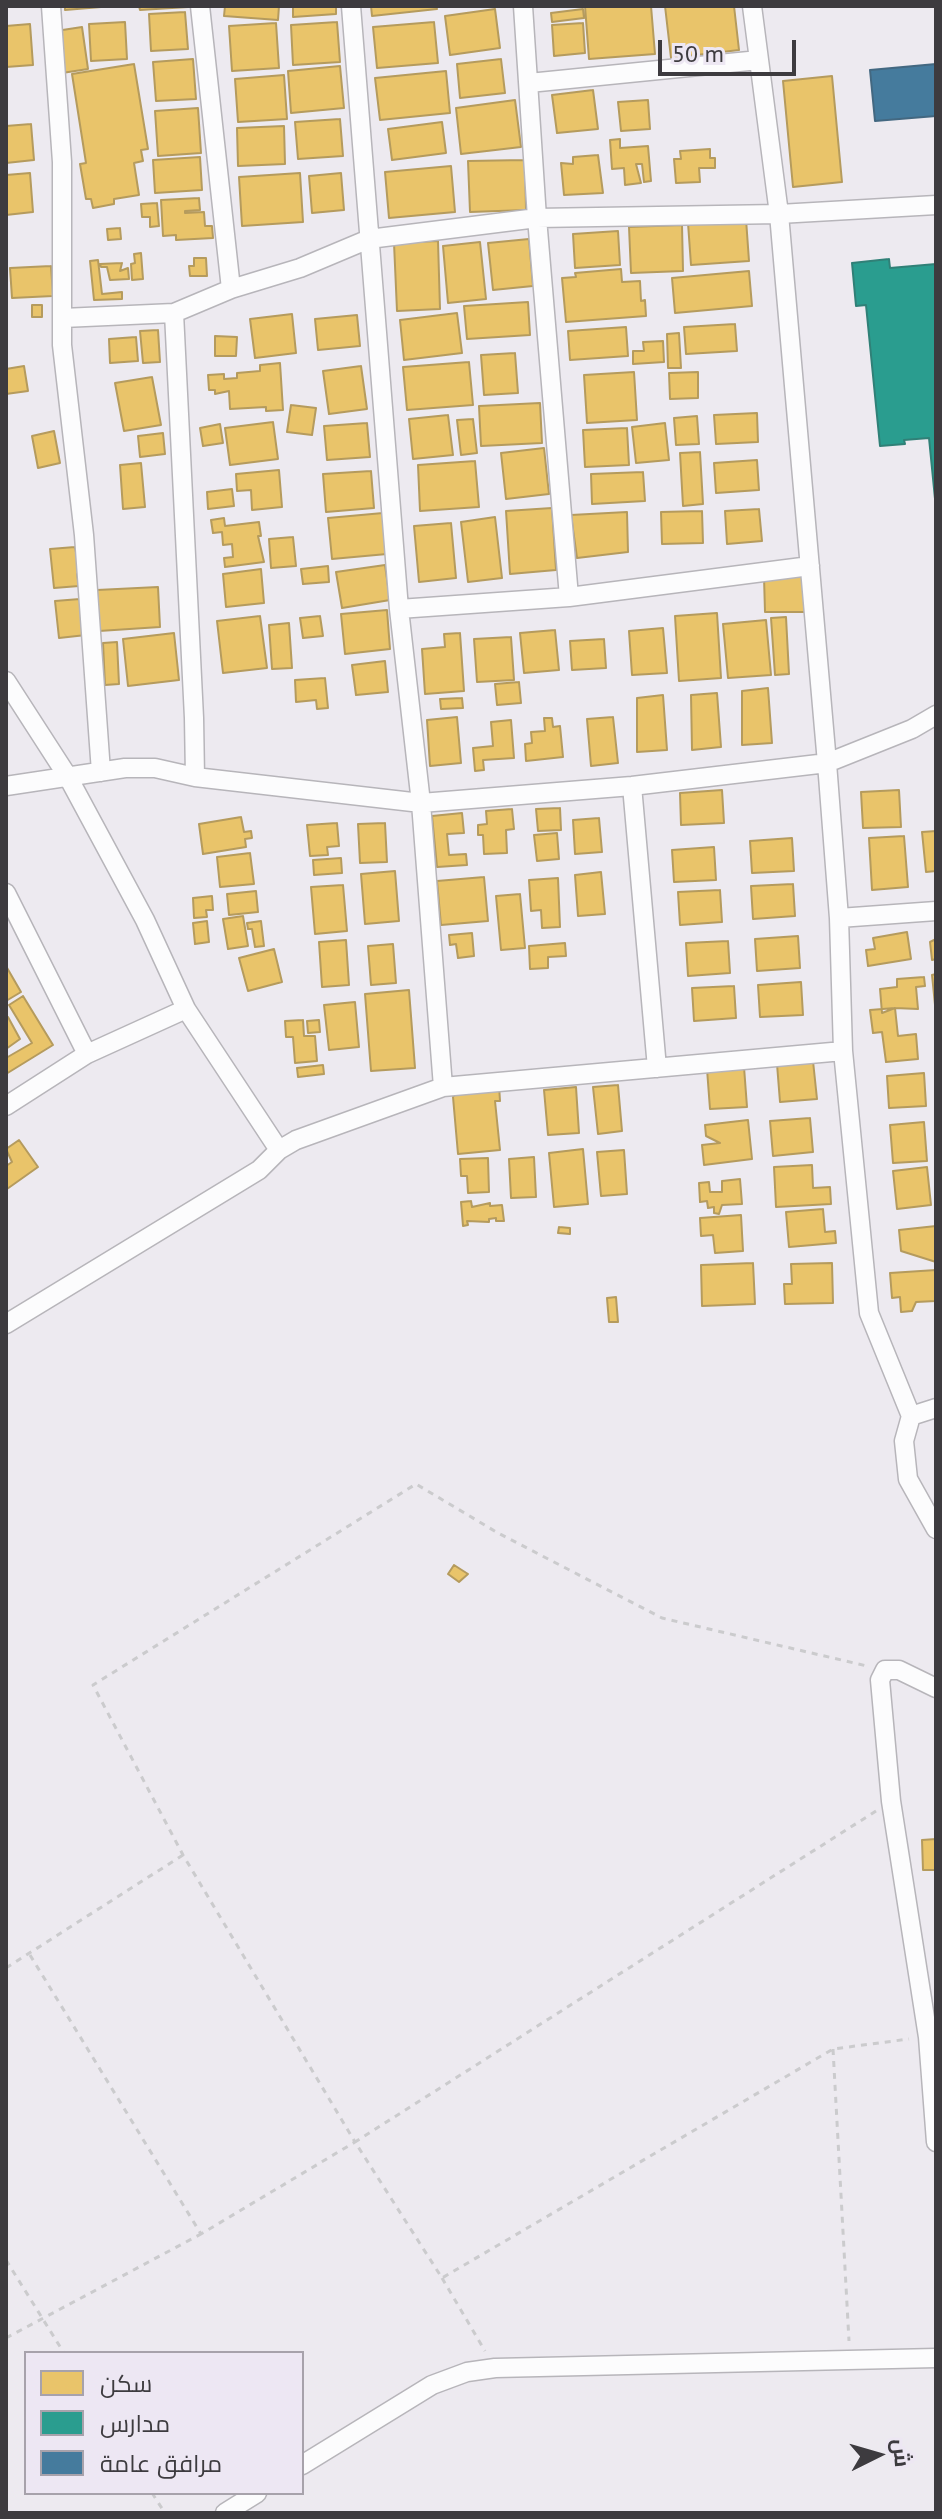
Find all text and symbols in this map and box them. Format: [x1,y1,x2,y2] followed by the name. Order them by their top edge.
[662,24,800,74] scale bar
[672,38,724,69] text: 50 m
[24,2351,304,2495] legend
[100,2368,152,2399] text: سكن
[100,2408,170,2439] text: مدارس
[838,2415,918,2495] north arrow
[887,2438,917,2468] text: ش
[100,2448,222,2479] text: مرافق عامة

